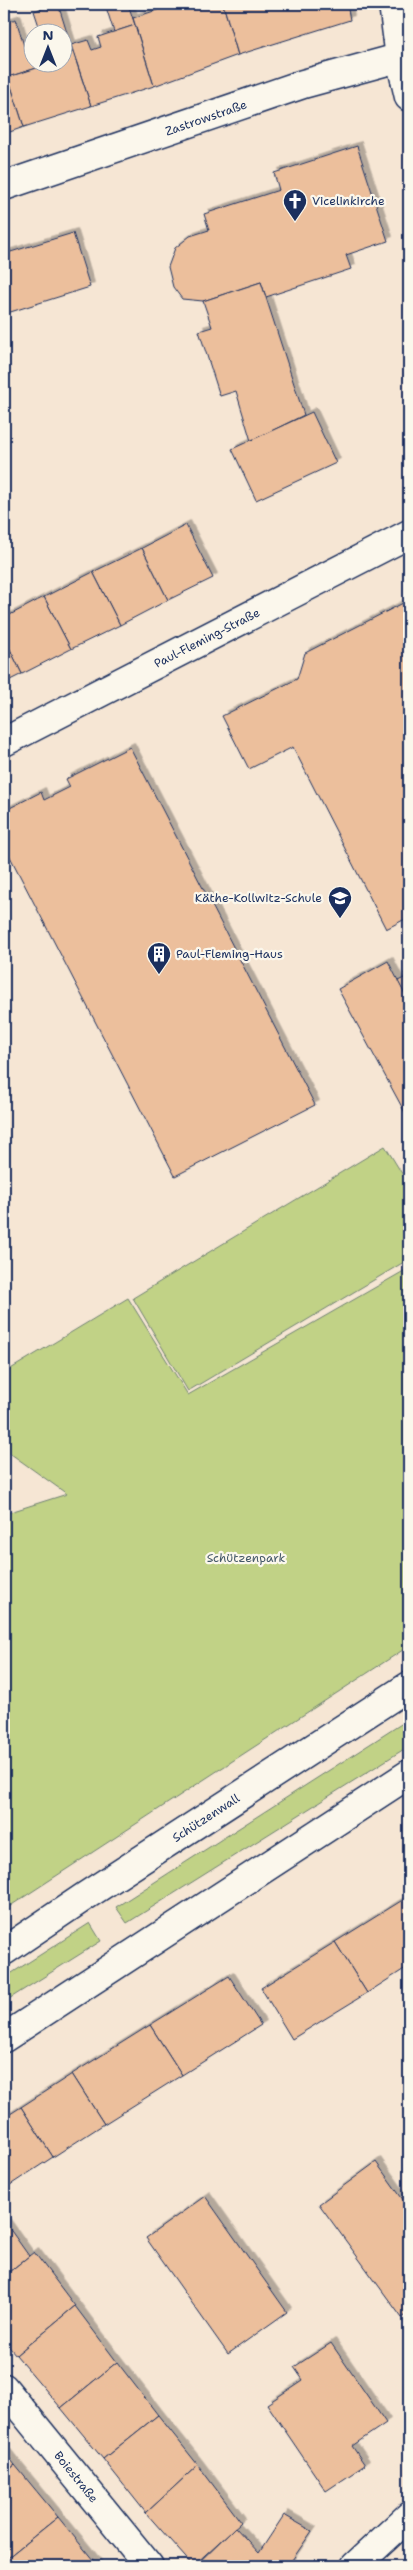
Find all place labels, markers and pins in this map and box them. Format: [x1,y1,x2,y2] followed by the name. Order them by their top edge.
[282,188,308,222] church icon: Vicelinkirche
[312,193,385,209] place label: Vicelinkirche
[327,885,353,919] school or university icon: Käthe-Kollwitz-Schule
[195,890,322,906] place label: Käthe-Kollwitz-Schule
[146,941,172,975] building icon: Paul-Fleming-Haus
[176,946,283,962] place label: Paul-Fleming-Haus

